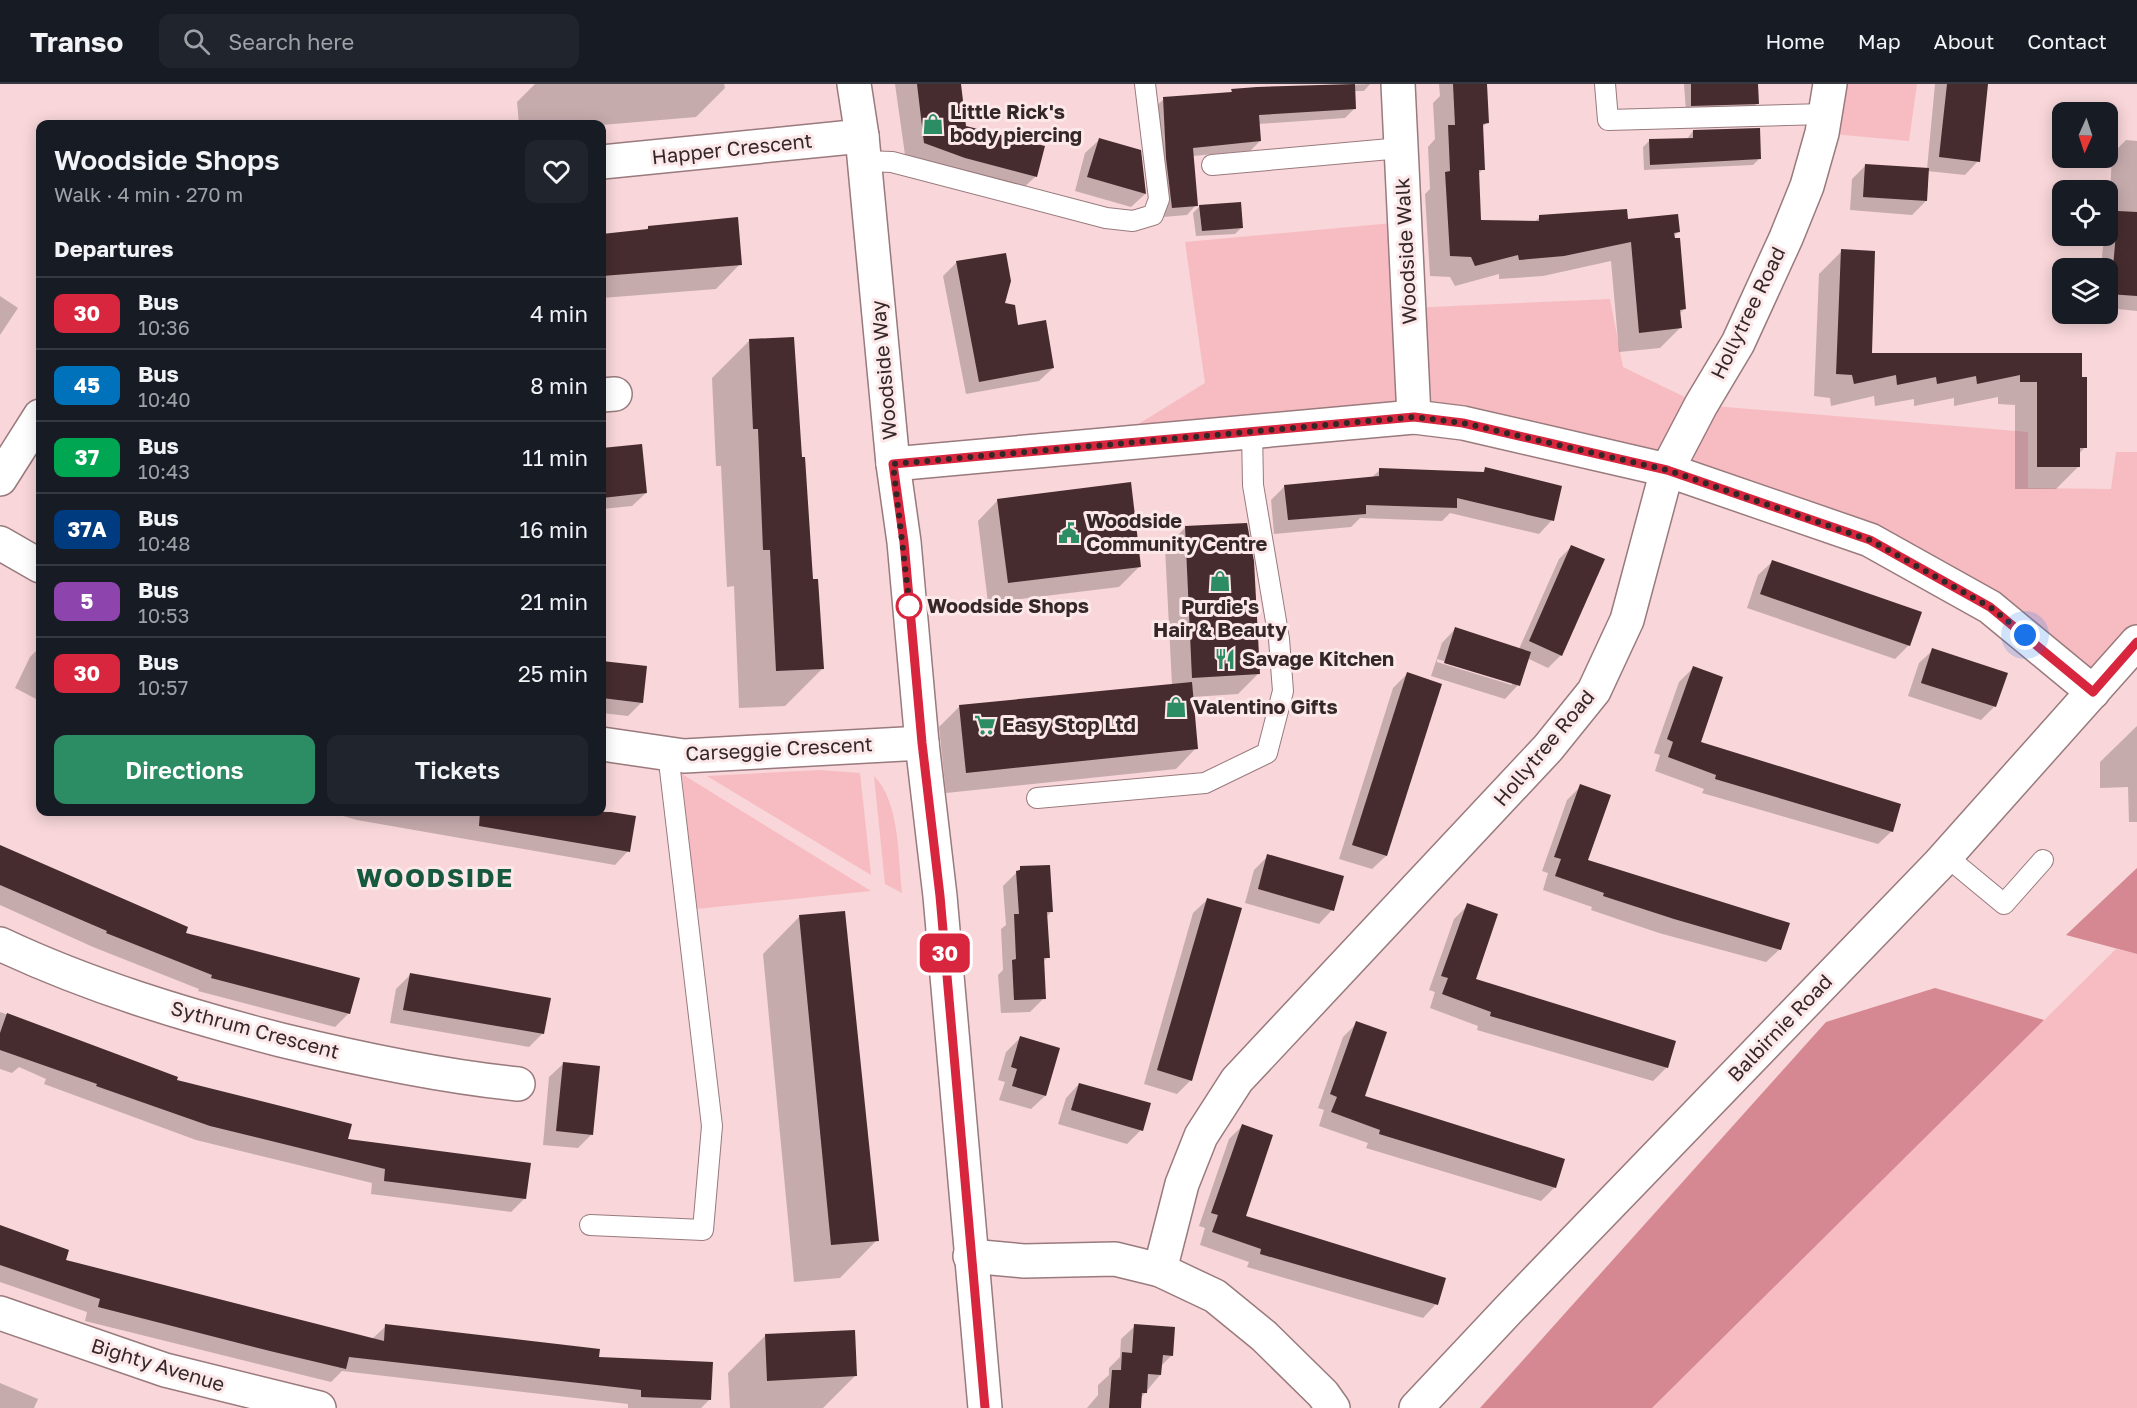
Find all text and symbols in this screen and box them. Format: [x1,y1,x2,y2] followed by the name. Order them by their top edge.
[159,14,579,68] search box
[30,25,123,58] text: Transo
[180,25,213,58] icon: search
[228,28,354,55] text: Search here
[1765,28,1825,54] text: Home
[1858,28,1901,54] text: Map
[1934,28,1994,54] text: About
[2027,28,2107,54] text: Contact
[950,99,1082,146] place label: Little Rick's body piercing
[2052,102,2118,168] north arrow
[2052,102,2118,324] map controls
[921,112,945,136] shop icon: Little Rick's body piercing
[650,128,813,168] street label: Happer Crescent
[525,140,588,203] button: heart
[54,143,280,176] text: Woodside Shops
[1389,177,1421,325] street label: Woodside Walk
[2052,180,2118,246] button: locate
[54,182,243,206] text: Walk · 4 min · 270 m
[54,235,173,262] text: Departures
[1705,242,1789,383] street label: Hollytree Road
[2052,258,2118,324] button: layers
[138,288,179,315] text: Bus
[865,299,901,441] street label: Woodside Way
[74,300,100,326] text: 30
[530,300,588,327] text: 4 min
[138,315,190,339] text: 10:36
[138,360,179,387] text: Bus
[74,372,100,398] text: 45
[530,372,588,399] text: 8 min
[138,387,191,411] text: 10:40
[138,432,179,459] text: Bus
[75,444,99,470] text: 37
[522,444,588,471] text: 11 min
[138,459,190,483] text: 10:43
[138,504,179,531] text: Bus
[1086,508,1267,555] place label: Woodside Community Centre
[67,516,107,542] text: 37A
[520,516,588,543] text: 16 min
[1057,521,1081,545] public building icon: Woodside Community Centre
[138,531,191,555] text: 10:48
[1208,569,1232,593] shop icon: Purdie's Hair & Beauty
[138,576,179,603] text: Bus
[81,588,93,614] text: 5
[520,588,588,615] text: 21 min
[896,593,922,619] marker: Woodside Shops
[927,593,1089,617] place label: Woodside Shops
[1153,594,1287,641] place label: Purdie's Hair & Beauty
[138,603,189,627] text: 10:53
[2010,620,2040,650] your location
[1242,646,1394,670] place label: Savage Kitchen
[1213,647,1237,671] restaurant icon: Savage Kitchen
[138,648,179,675] text: Bus
[74,660,100,686] text: 30
[518,660,588,687] text: 25 min
[138,675,188,699] text: 10:57
[1488,684,1599,810] street label: Hollytree Road
[1193,694,1338,718] place label: Valentino Gifts
[1164,695,1188,719] shop icon: Valentino Gifts
[1002,712,1136,736] place label: Easy Stop Ltd
[973,713,997,737] supermarket icon: Easy Stop Ltd
[685,731,873,765] street label: Carseggie Crescent
[54,735,315,804] button: Directions
[327,735,588,804] button: Tickets
[356,862,514,893] district label: WOODSIDE
[918,934,972,972] line badge: 30
[932,940,958,966] text: 30
[1722,969,1836,1086] street label: Balbirnie Road
[168,995,342,1063] street label: Sythrum Crescent
[89,1332,228,1396] street label: Bighty Avenue

